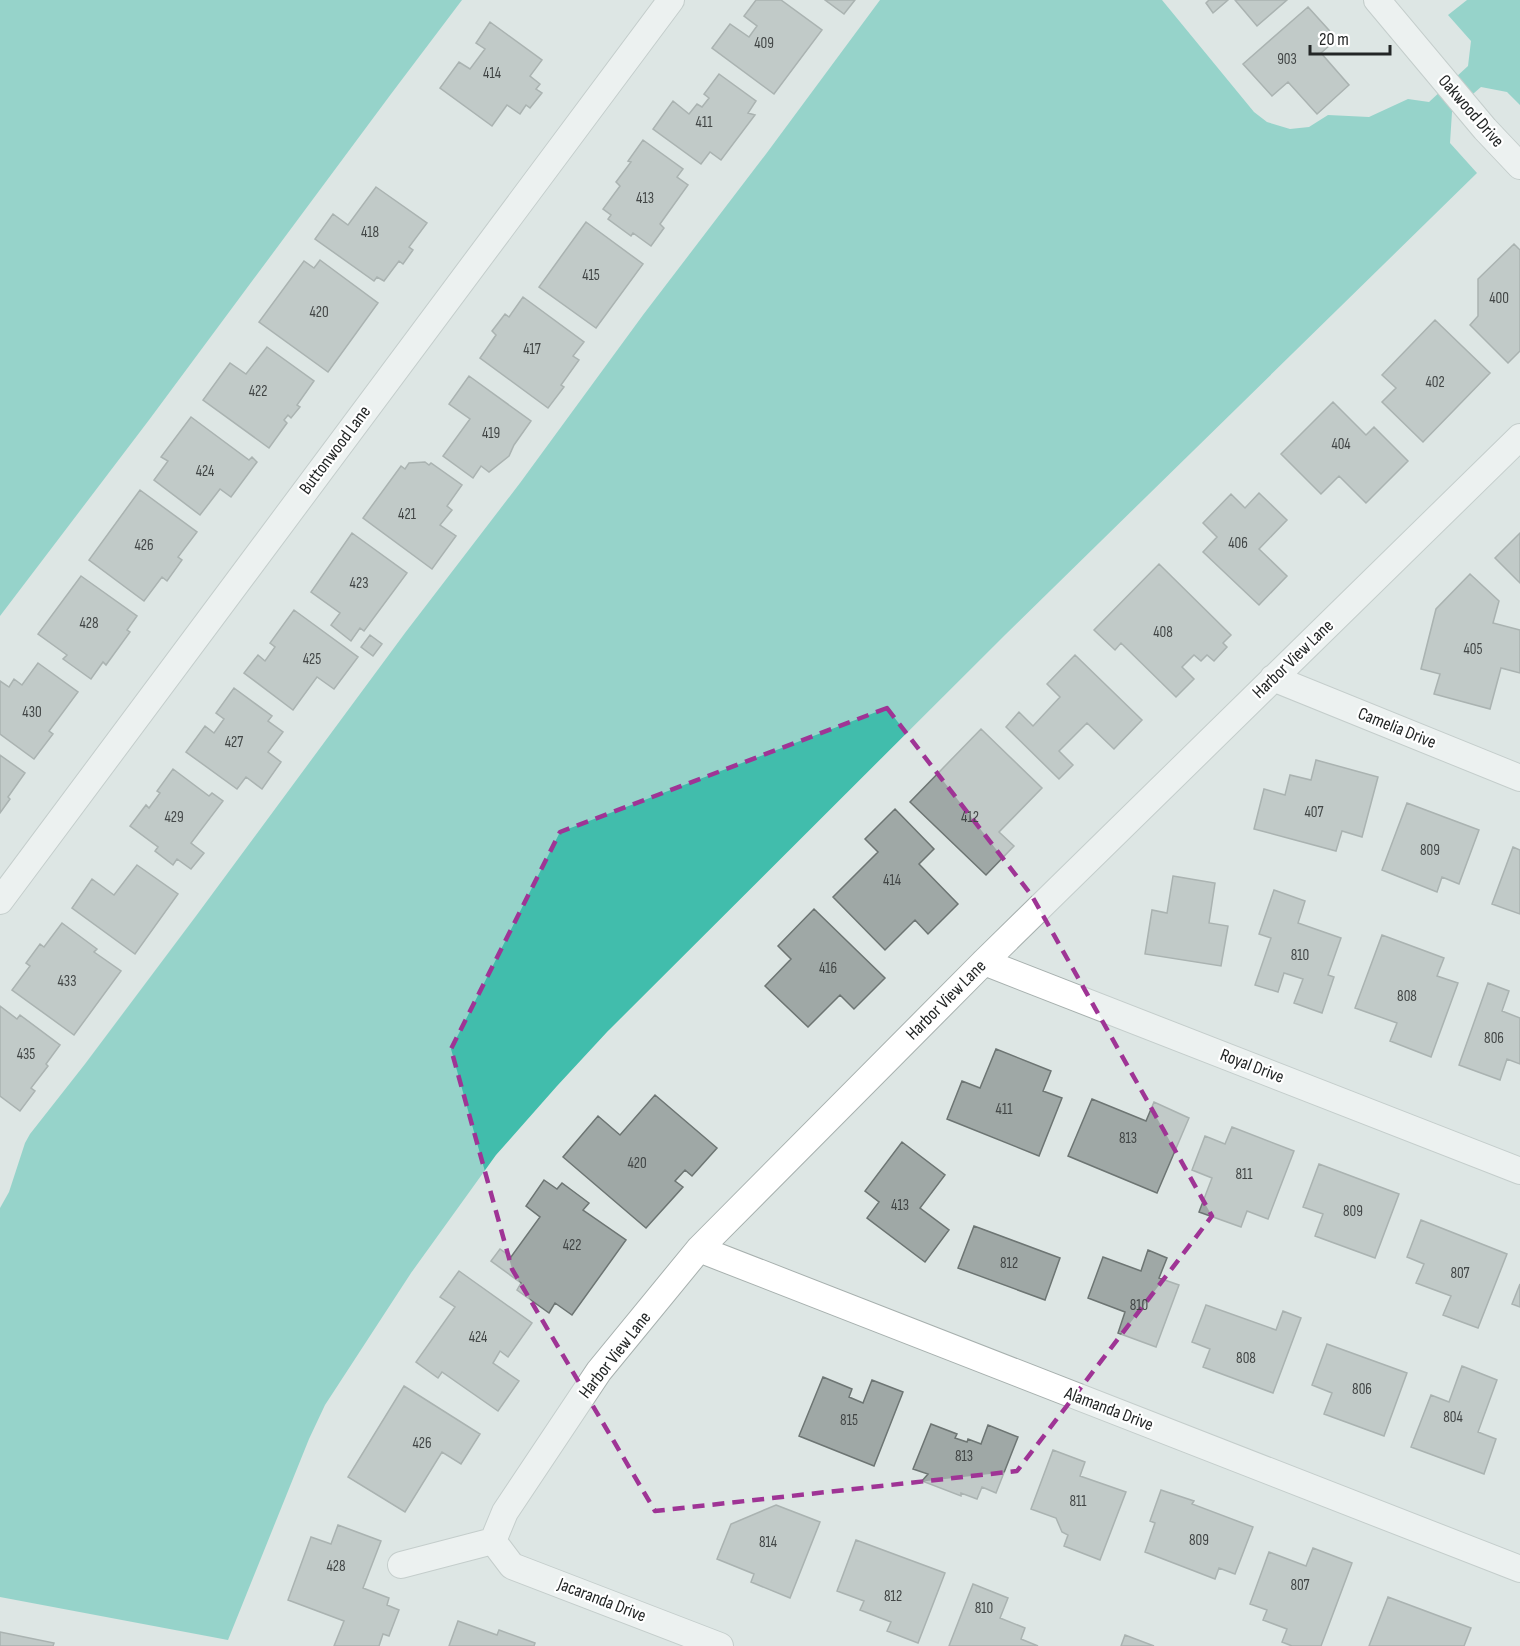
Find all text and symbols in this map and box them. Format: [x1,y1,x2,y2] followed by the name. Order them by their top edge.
[1310,18,1390,56] scale bar
[1319,29,1349,50] text: 20 m
[754,34,774,53] house number: 409
[1277,50,1297,69] house number: 903
[483,64,501,83] house number: 414
[1434,70,1508,152] street label: Oakwood Drive
[696,113,713,132] house number: 411
[636,189,654,208] house number: 413
[361,223,379,242] house number: 418
[582,266,600,285] house number: 415
[1489,289,1509,308] house number: 400
[309,303,329,322] house number: 420
[523,340,541,359] house number: 417
[1425,373,1445,392] house number: 402
[249,382,267,401] house number: 422
[295,402,375,498] street label: Buttonwood Lane
[482,424,500,443] house number: 419
[1331,435,1351,454] house number: 404
[196,462,214,481] house number: 424
[398,505,417,524] house number: 421
[1228,534,1248,553] house number: 406
[134,536,154,555] house number: 426
[350,574,368,593] house number: 423
[79,614,99,633] house number: 428
[1248,615,1338,703] street label: Harbor View Lane
[1153,623,1173,642] house number: 408
[1464,640,1482,659] house number: 405
[303,650,321,669] house number: 425
[22,703,42,722] house number: 430
[1355,703,1439,753] street label: Camelia Drive
[225,733,243,752] house number: 427
[1305,803,1323,822] house number: 407
[164,808,184,827] house number: 429
[961,808,979,827] house number: 412
[1420,841,1440,860] house number: 809
[883,871,901,890] house number: 414
[1291,946,1309,965] house number: 810
[902,956,990,1044] street label: Harbor View Lane
[819,959,837,978] house number: 416
[58,972,76,991] house number: 433
[1397,987,1417,1006] house number: 808
[1484,1029,1504,1048] house number: 806
[1217,1044,1287,1088] street label: Royal Drive
[17,1045,35,1064] house number: 435
[996,1100,1013,1119] house number: 411
[1119,1129,1137,1148] house number: 813
[627,1154,647,1173] house number: 420
[1235,1165,1253,1184] house number: 811
[891,1196,909,1215] house number: 413
[1343,1202,1363,1221] house number: 809
[563,1236,581,1255] house number: 422
[1000,1254,1018,1273] house number: 812
[1450,1264,1470,1283] house number: 807
[1130,1296,1148,1315] house number: 810
[575,1307,655,1403] street label: Harbor View Lane
[469,1328,487,1347] house number: 424
[1236,1349,1256,1368] house number: 808
[1352,1380,1372,1399] house number: 806
[1061,1382,1156,1435] street label: Alamanda Drive
[1443,1408,1463,1427] house number: 804
[840,1411,858,1430] house number: 815
[412,1434,432,1453] house number: 426
[955,1447,973,1466] house number: 813
[1069,1492,1087,1511] house number: 811
[1189,1531,1209,1550] house number: 809
[759,1533,777,1552] house number: 814
[326,1557,346,1576] house number: 428
[554,1573,649,1626] street label: Jacaranda Drive
[1290,1576,1310,1595] house number: 807
[884,1587,902,1606] house number: 812
[975,1599,993,1618] house number: 810

